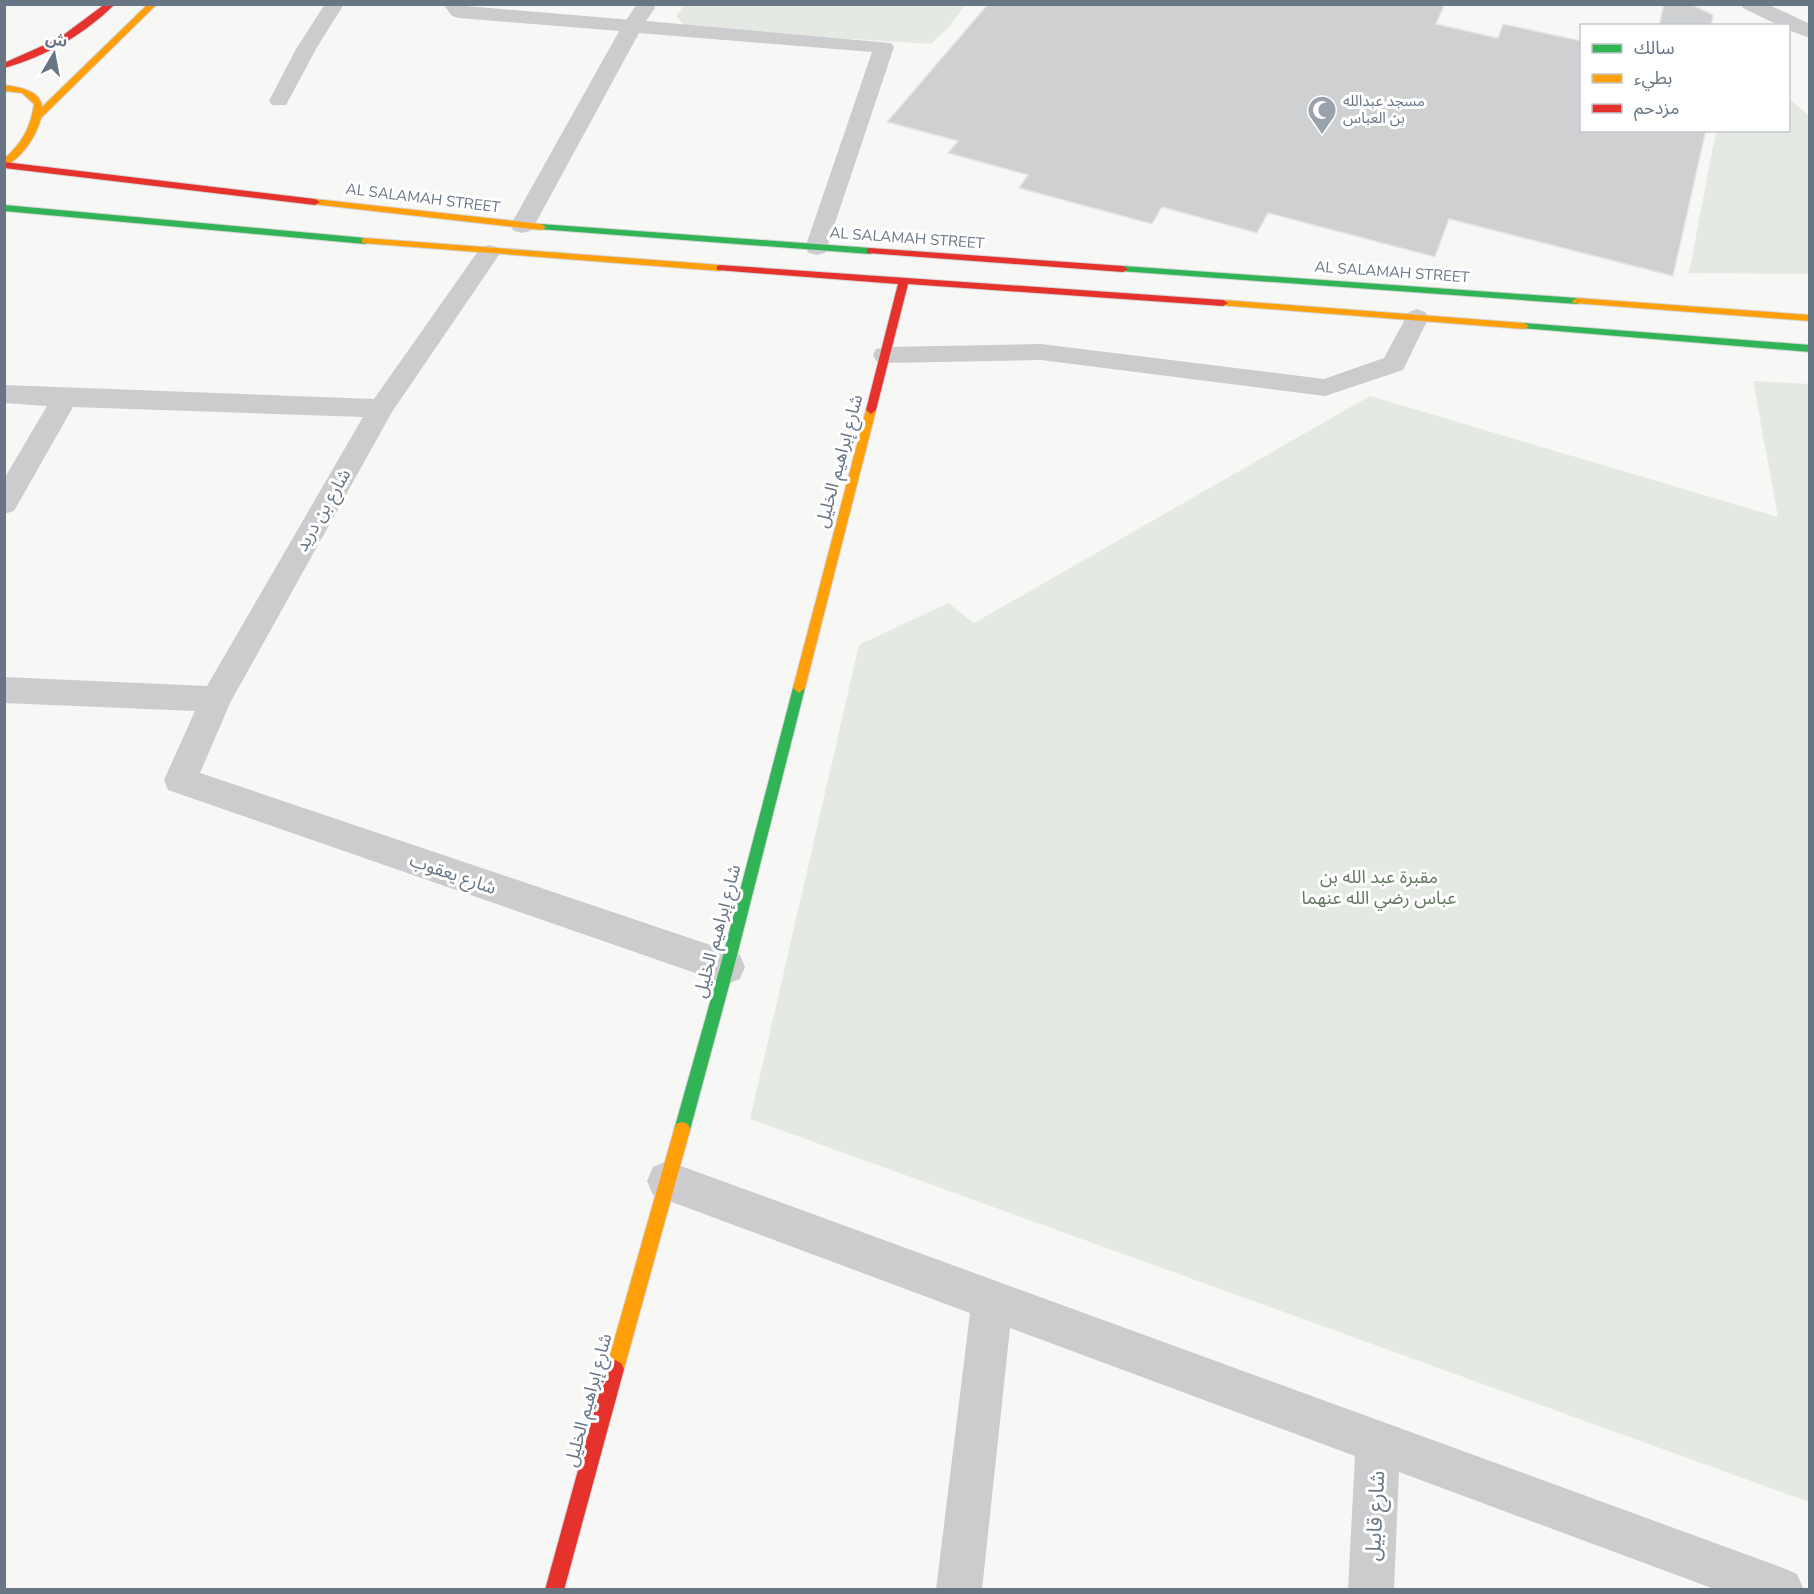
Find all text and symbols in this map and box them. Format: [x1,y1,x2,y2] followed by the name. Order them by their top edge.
[24,24,84,84] north arrow
[1580,24,1790,132] legend
[44,27,69,53] text: ش
[1634,36,1675,60] text: سالك
[1634,66,1672,91] text: بطيء
[1343,91,1425,128] place label: مسجد عبدالله بن العباس
[1306,94,1338,136] mosque icon: مسجد عبدالله بن العباس
[1634,96,1679,121] text: مزدحم
[345,179,501,217] street label: AL SALAMAH STREET
[829,223,985,253] street label: AL SALAMAH STREET
[1314,257,1470,287] street label: AL SALAMAH STREET
[810,392,870,531] street label: شارع إبراهيم الخليل
[290,464,358,557] street label: شارع بن دريد
[406,848,499,902] street label: شارع يعقوب
[688,862,748,1001] street label: شارع إبراهيم الخليل
[1302,865,1456,911] park label: مقبرة عبد الله بن عباس رضي الله عنهما
[559,1331,619,1470] street label: شارع إبراهيم الخليل
[1359,1470,1392,1562] street label: شارع قابيل

